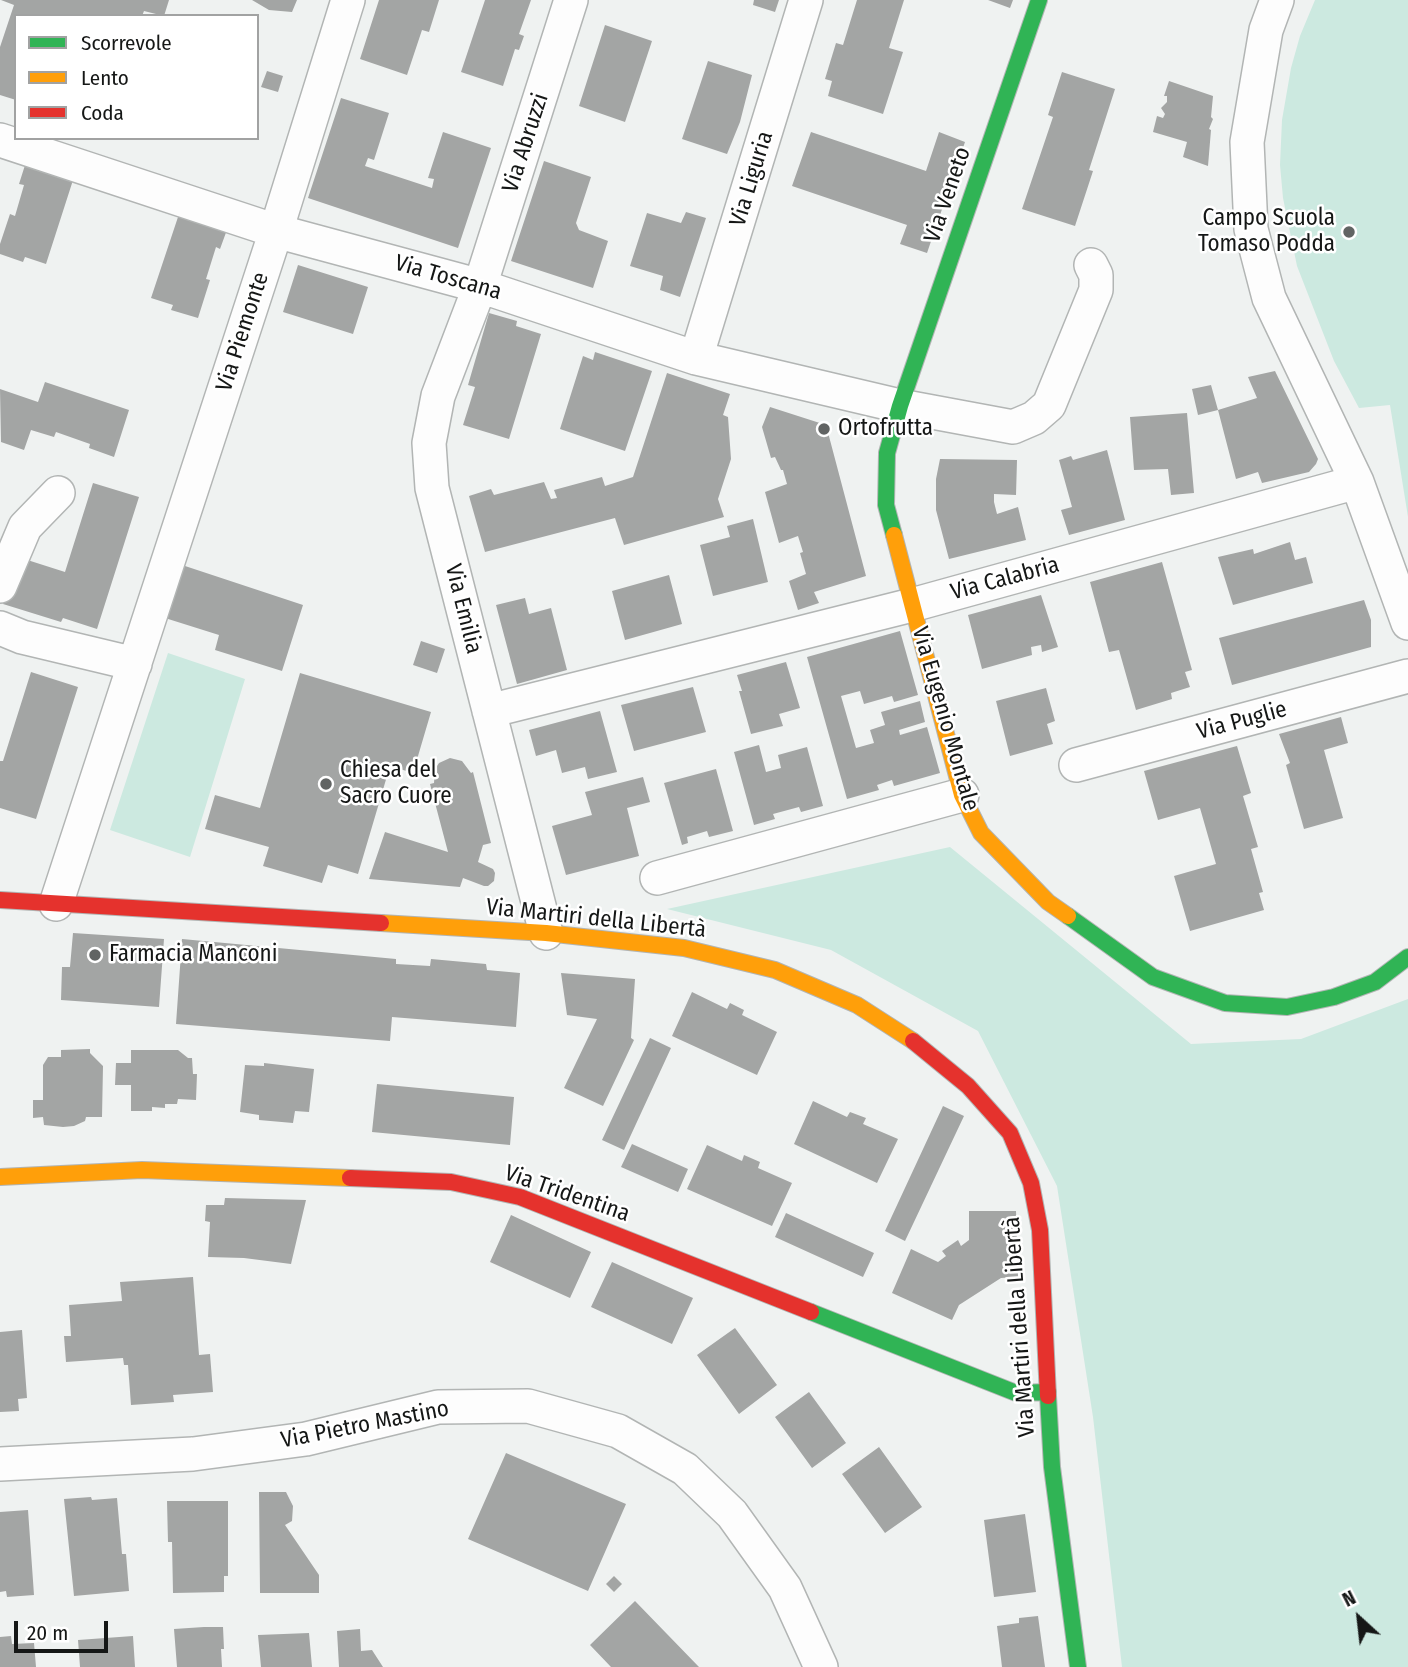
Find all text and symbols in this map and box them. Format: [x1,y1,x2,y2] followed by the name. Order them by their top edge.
[14,14,259,140] legend
[81,30,172,56] text: Scorrevole
[81,65,129,91] text: Lento
[497,90,555,196] street label: Via Abruzzi
[81,100,124,126] text: Coda
[724,128,780,230] street label: Via Liguria
[919,144,977,246] street label: Via Veneto
[1198,205,1335,259] place label: Campo Scuola Tomaso Podda
[1341,224,1357,240] marker: Campo Scuola Tomaso Podda
[391,250,505,306] street label: Via Toscana
[211,269,275,395] street label: Via Piemonte
[838,415,933,443] place label: Ortofrutta
[816,421,832,437] marker: Ortofrutta
[948,551,1062,607] street label: Via Calabria
[439,561,487,657] street label: Via Emilia
[906,624,984,814] street label: Via Eugenio Montale
[1194,696,1290,746] street label: Via Puglie
[340,757,452,811] place label: Chiesa del Sacro Cuore
[318,776,334,792] marker: Chiesa del Sacro Cuore
[485,894,707,944] street label: Via Martiri della Libertà
[109,941,277,969] place label: Farmacia Manconi
[87,947,103,963] marker: Farmacia Manconi
[501,1160,633,1228] street label: Via Tridentina
[999,1216,1041,1438] street label: Via Martiri della Libertà
[279,1395,451,1455] street label: Via Pietro Mastino
[1324,1583,1394,1653] north arrow
[1339,1586,1360,1612] text: N
[18,1608,112,1652] scale bar
[27,1620,68,1646] text: 20 m

